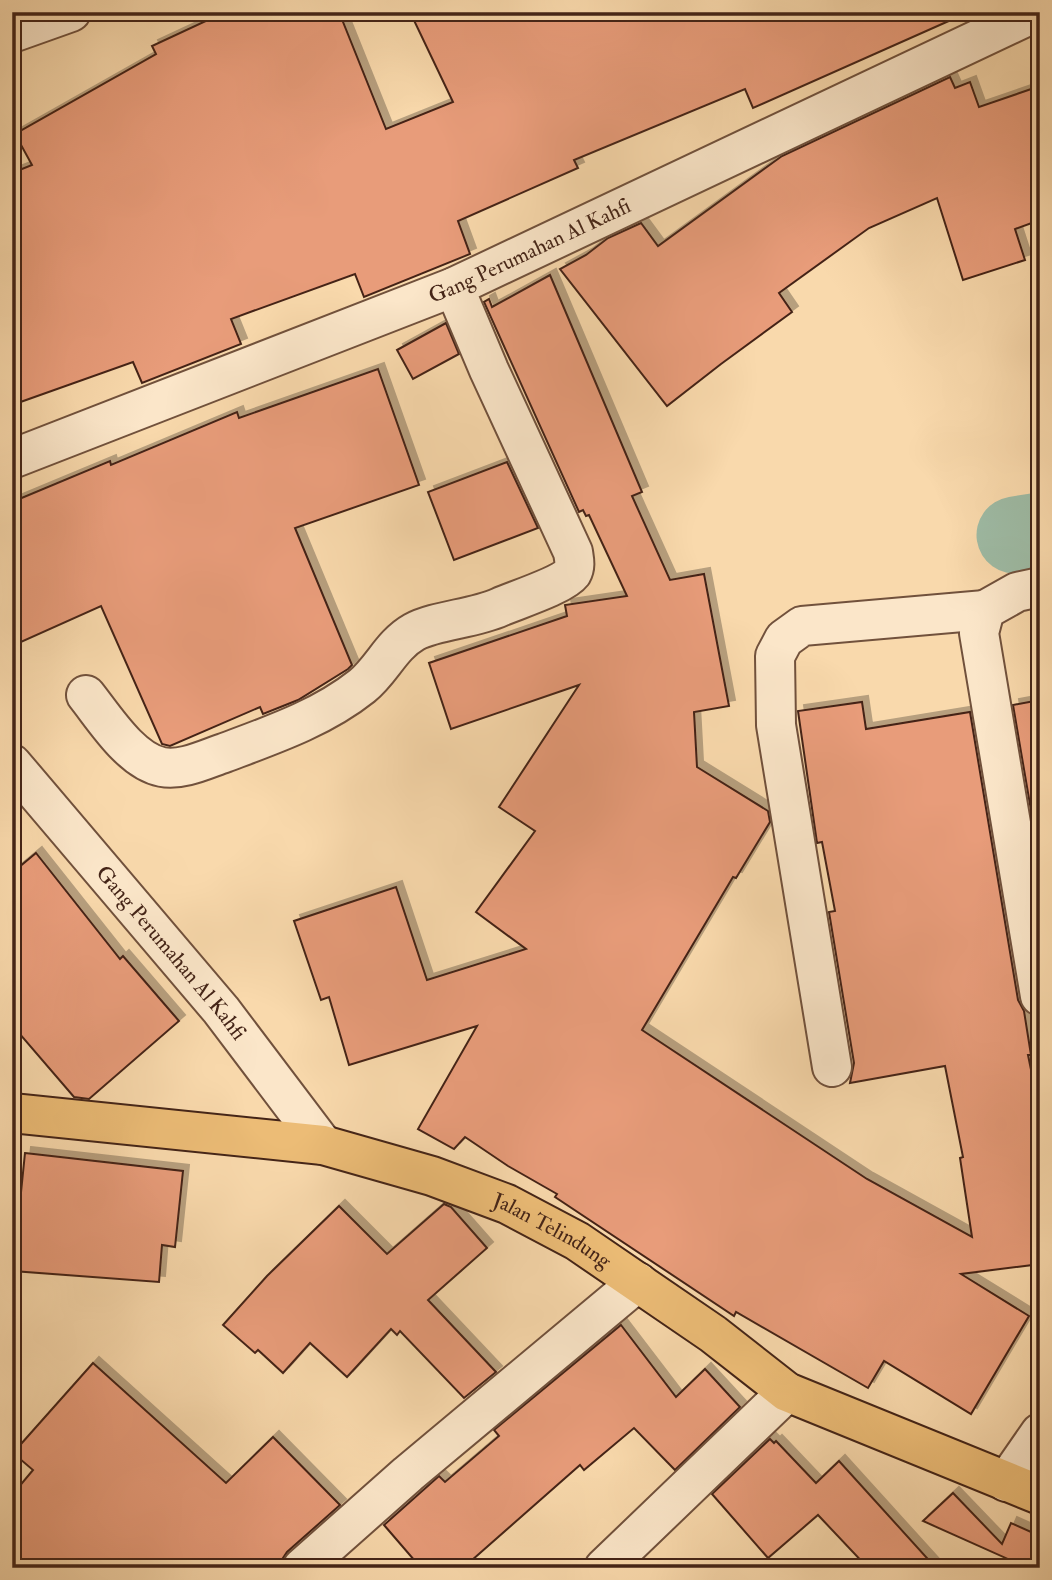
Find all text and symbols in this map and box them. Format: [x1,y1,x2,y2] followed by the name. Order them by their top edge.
[425,192,636,310] street label: Gang Perumahan Al Kahfi
[90,860,252,1046] street label: Gang Perumahan Al Kahfi
[488,1187,617,1275] street label: Jalan Telindung

